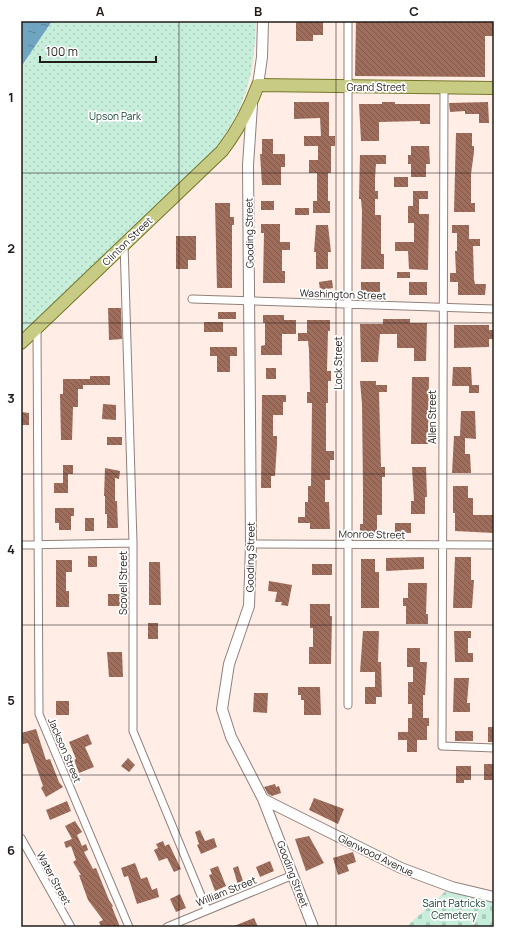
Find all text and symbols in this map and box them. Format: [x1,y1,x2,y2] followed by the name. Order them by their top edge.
[96,2,105,20] text: A
[254,2,262,20] text: B
[409,2,419,20] text: C
[40,38,156,64] scale bar
[46,43,78,60] text: 100 m
[346,80,406,94] street label: Grand Street
[8,88,14,106] text: 1
[89,109,142,123] park label: Upson Park
[241,198,257,268] street label: Gooding Street
[99,213,155,269] street label: Clinton Street
[7,239,15,257] text: 2
[299,285,387,303] street label: Washington Street
[331,337,345,389] street label: Lock Street
[7,389,15,407] text: 3
[425,390,439,444] street label: Allen Street
[242,522,258,592] street label: Gooding Street
[338,526,406,542] street label: Monroe Street
[7,540,15,558] text: 4
[116,551,130,615] street label: Scovell Street
[7,691,15,709] text: 5
[45,715,85,785] street label: Jackson Street
[336,831,416,879] street label: Glenwood Avenue
[274,839,312,909] street label: Gooding Street
[7,841,15,859] text: 6
[34,849,74,907] street label: Water Street
[194,873,258,909] street label: William Street
[423,896,485,922] park label: Saint Patricks Cemetery

